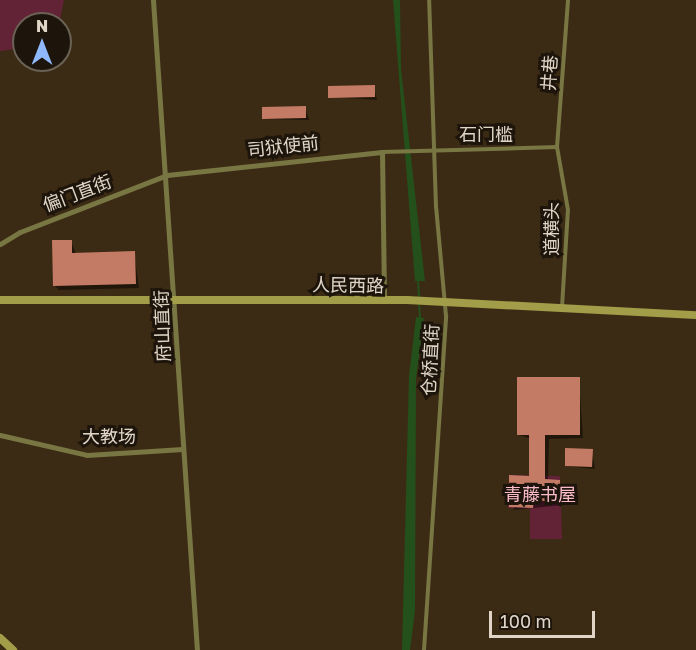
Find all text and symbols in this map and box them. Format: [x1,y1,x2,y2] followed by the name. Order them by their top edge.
[12,12,72,72] north arrow
[36,16,48,36] text: N
[537,54,561,92] street label: 井巷
[459,123,513,145] street label: 石门槛
[246,131,320,161] street label: 司狱使前
[40,170,114,216] street label: 偏门直街
[540,202,562,256] street label: 道横头
[312,274,384,296] street label: 人民西路
[150,290,174,362] street label: 府山直街
[417,323,443,397] street label: 仓桥直街
[82,425,136,447] street label: 大教场
[504,483,576,505] park label: 青藤书屋
[492,599,598,637] scale bar
[500,610,551,632] text: 100 m

